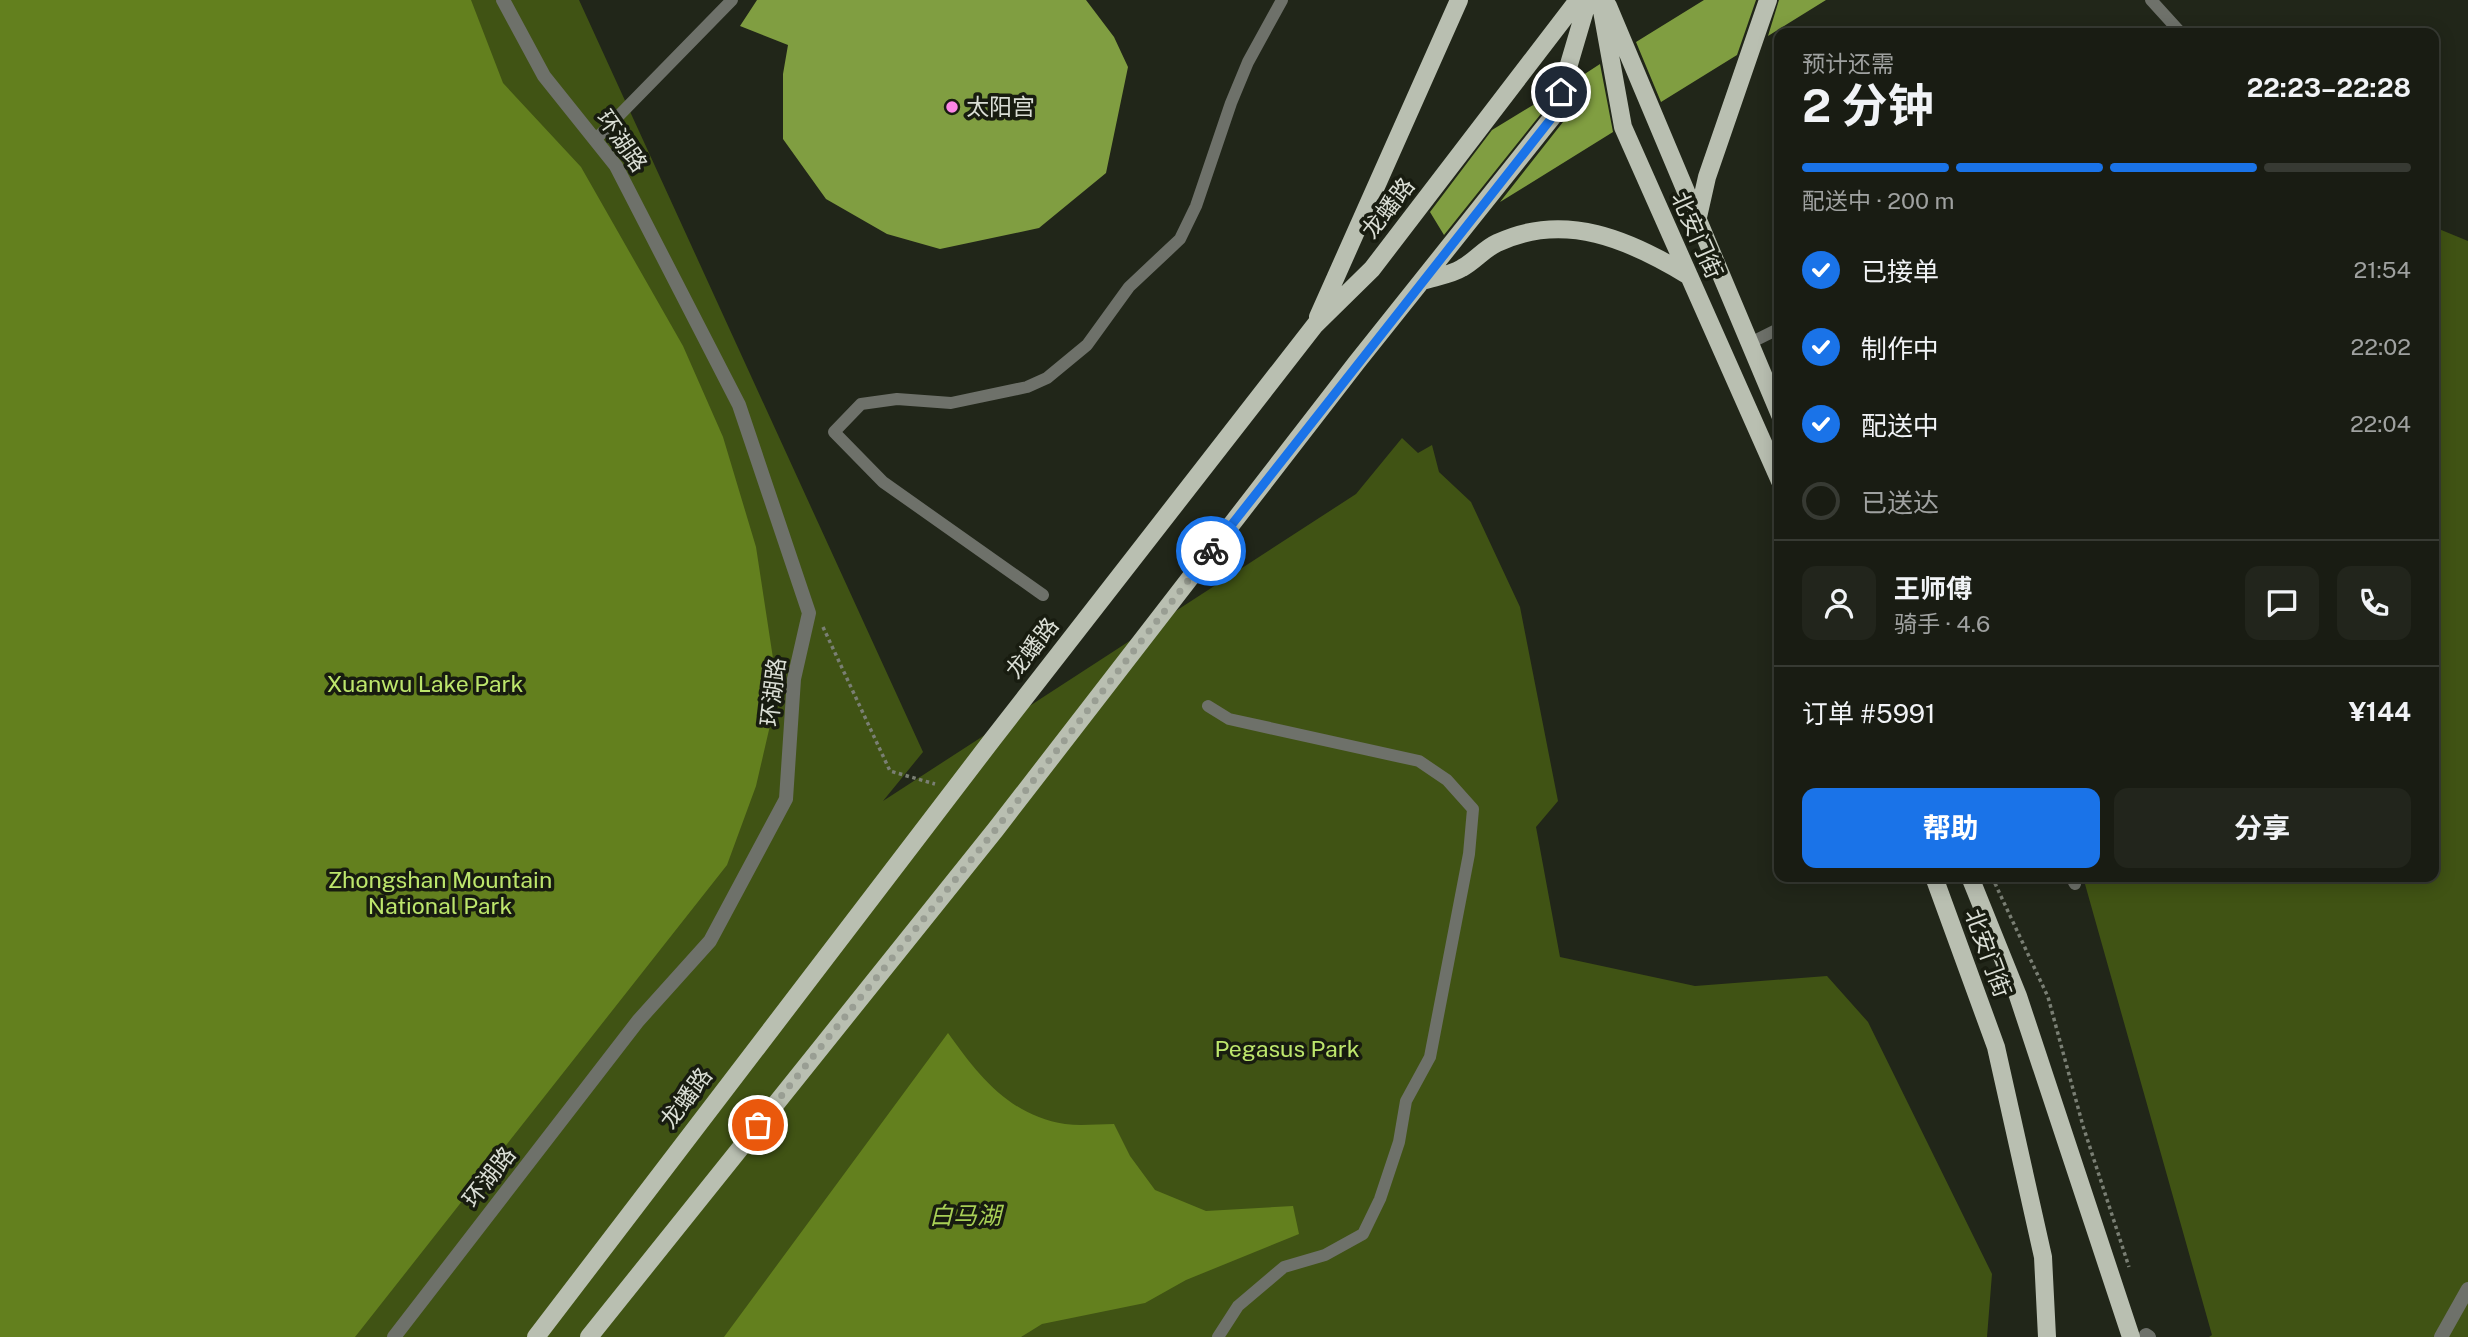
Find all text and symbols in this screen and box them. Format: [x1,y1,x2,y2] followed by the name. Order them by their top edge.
[1802,50,1894,77] text: 预计还需
[1531,62,1591,122] pin
[2247,72,2411,103] text: 22:23–22:28
[1542,73,1580,111] icon: home
[1802,78,1934,132] text: 2 分钟
[966,93,1035,120] place label: 太阳宫
[944,99,960,115] marker: 太阳宫
[592,105,653,177] street label: 环湖路
[1356,172,1419,243] street label: 龙蟠路
[1666,187,1728,282] street label: 北安门街
[1802,187,1955,214] text: 配送中 · 200 m
[1802,251,1840,289] icon: check
[1861,256,1939,287] text: 已接单
[2354,256,2411,283] text: 21:54
[1802,328,1840,366] icon: check
[1861,333,1939,364] text: 制作中
[2351,333,2411,360] text: 22:02
[1802,405,1840,443] icon: check
[1861,410,1939,441] text: 配送中
[2350,410,2411,437] text: 22:04
[1861,487,1939,518] text: 已送达
[1176,516,1246,586] courier
[1192,532,1230,570] icon: bike
[1802,566,1876,640] button: person
[2245,566,2319,640] button: chat
[2337,566,2411,640] button: phone
[1894,573,1972,604] text: 王师傅
[1894,610,1990,637] text: 骑手 · 4.6
[1000,612,1063,683] street label: 龙蟠路
[755,656,790,728] street label: 环湖路
[327,670,523,697] park label: Xuanwu Lake Park
[2349,696,2411,727] text: ¥144
[1802,698,1936,729] text: 订单 #5991
[1802,788,2100,868] button: 帮助
[2114,788,2411,868] button: 分享
[328,866,552,919] park label: Zhongshan Mountain National Park
[1960,905,2017,1001] street label: 北安门街
[1214,1035,1360,1062] park label: Pegasus Park
[654,1062,717,1133] street label: 龙蟠路
[728,1095,788,1155] pin
[739,1106,777,1144] icon: bag
[457,1141,520,1212] street label: 环湖路
[929,1201,1005,1229] water label: 白马湖

